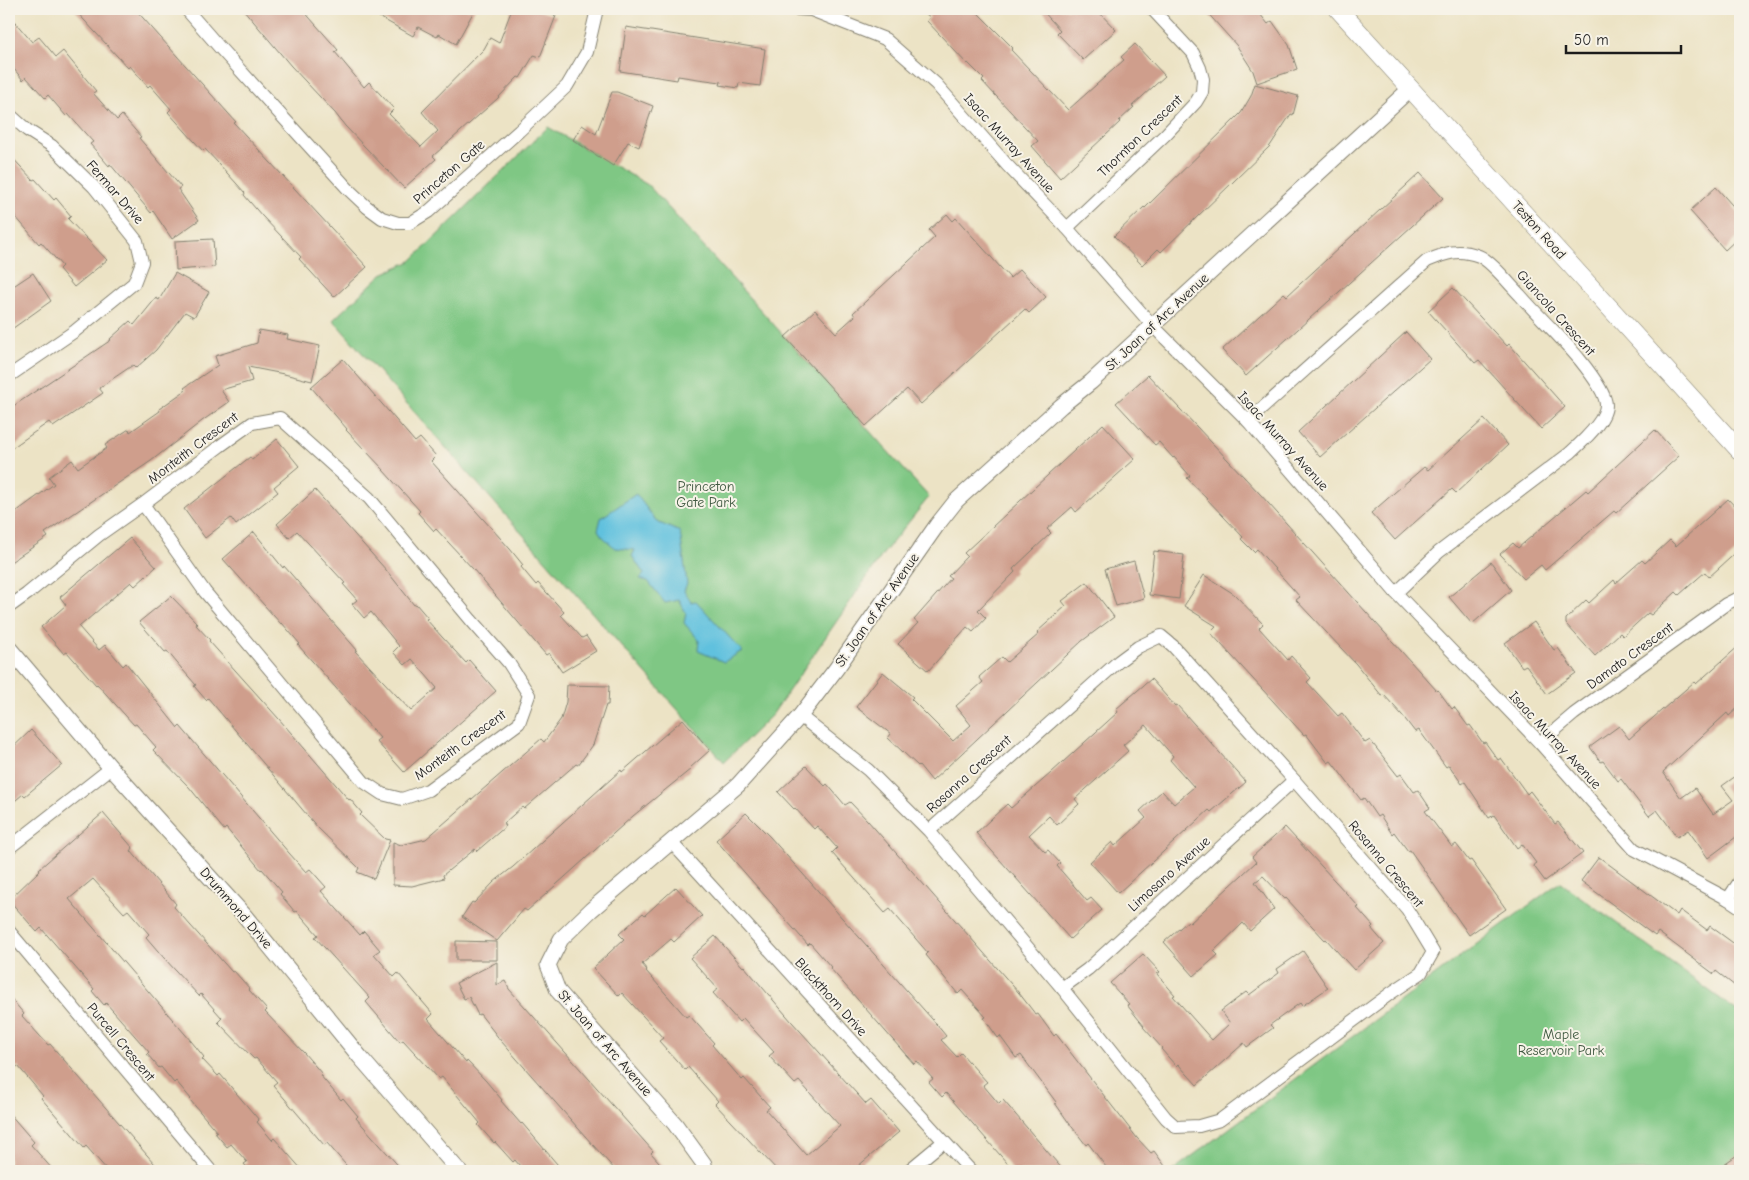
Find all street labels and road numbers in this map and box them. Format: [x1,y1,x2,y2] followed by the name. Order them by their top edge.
[960,90,1058,196] street label: Isaac Murray Avenue
[1094,91,1187,181] street label: Thornton Crescent
[410,136,488,208] street label: Princeton Gate
[83,157,147,227] street label: Fermar Drive
[1508,197,1570,263] street label: Teston Road
[1513,267,1600,360] street label: Giancola Crescent
[1102,270,1212,374] street label: St. Joan of Arc Avenue
[1234,388,1332,494] street label: Isaac Murray Avenue
[144,408,242,488] street label: Monteith Crescent
[831,550,923,670] street label: St. Joan of Arc Avenue
[1583,618,1677,693] street label: Damato Crescent
[1505,688,1605,792] street label: Isaac Murray Avenue
[411,705,510,784] street label: Monteith Crescent
[923,731,1016,816] street label: Rosanna Crescent
[1345,817,1428,912] street label: Rosanna Crescent
[1124,833,1214,915] street label: Limosano Avenue
[196,864,276,952] street label: Drummond Drive
[791,954,871,1040] street label: Blackthorn Drive
[554,986,656,1100] street label: St. Joan of Arc Avenue
[83,999,159,1085] street label: Purcell Crescent

